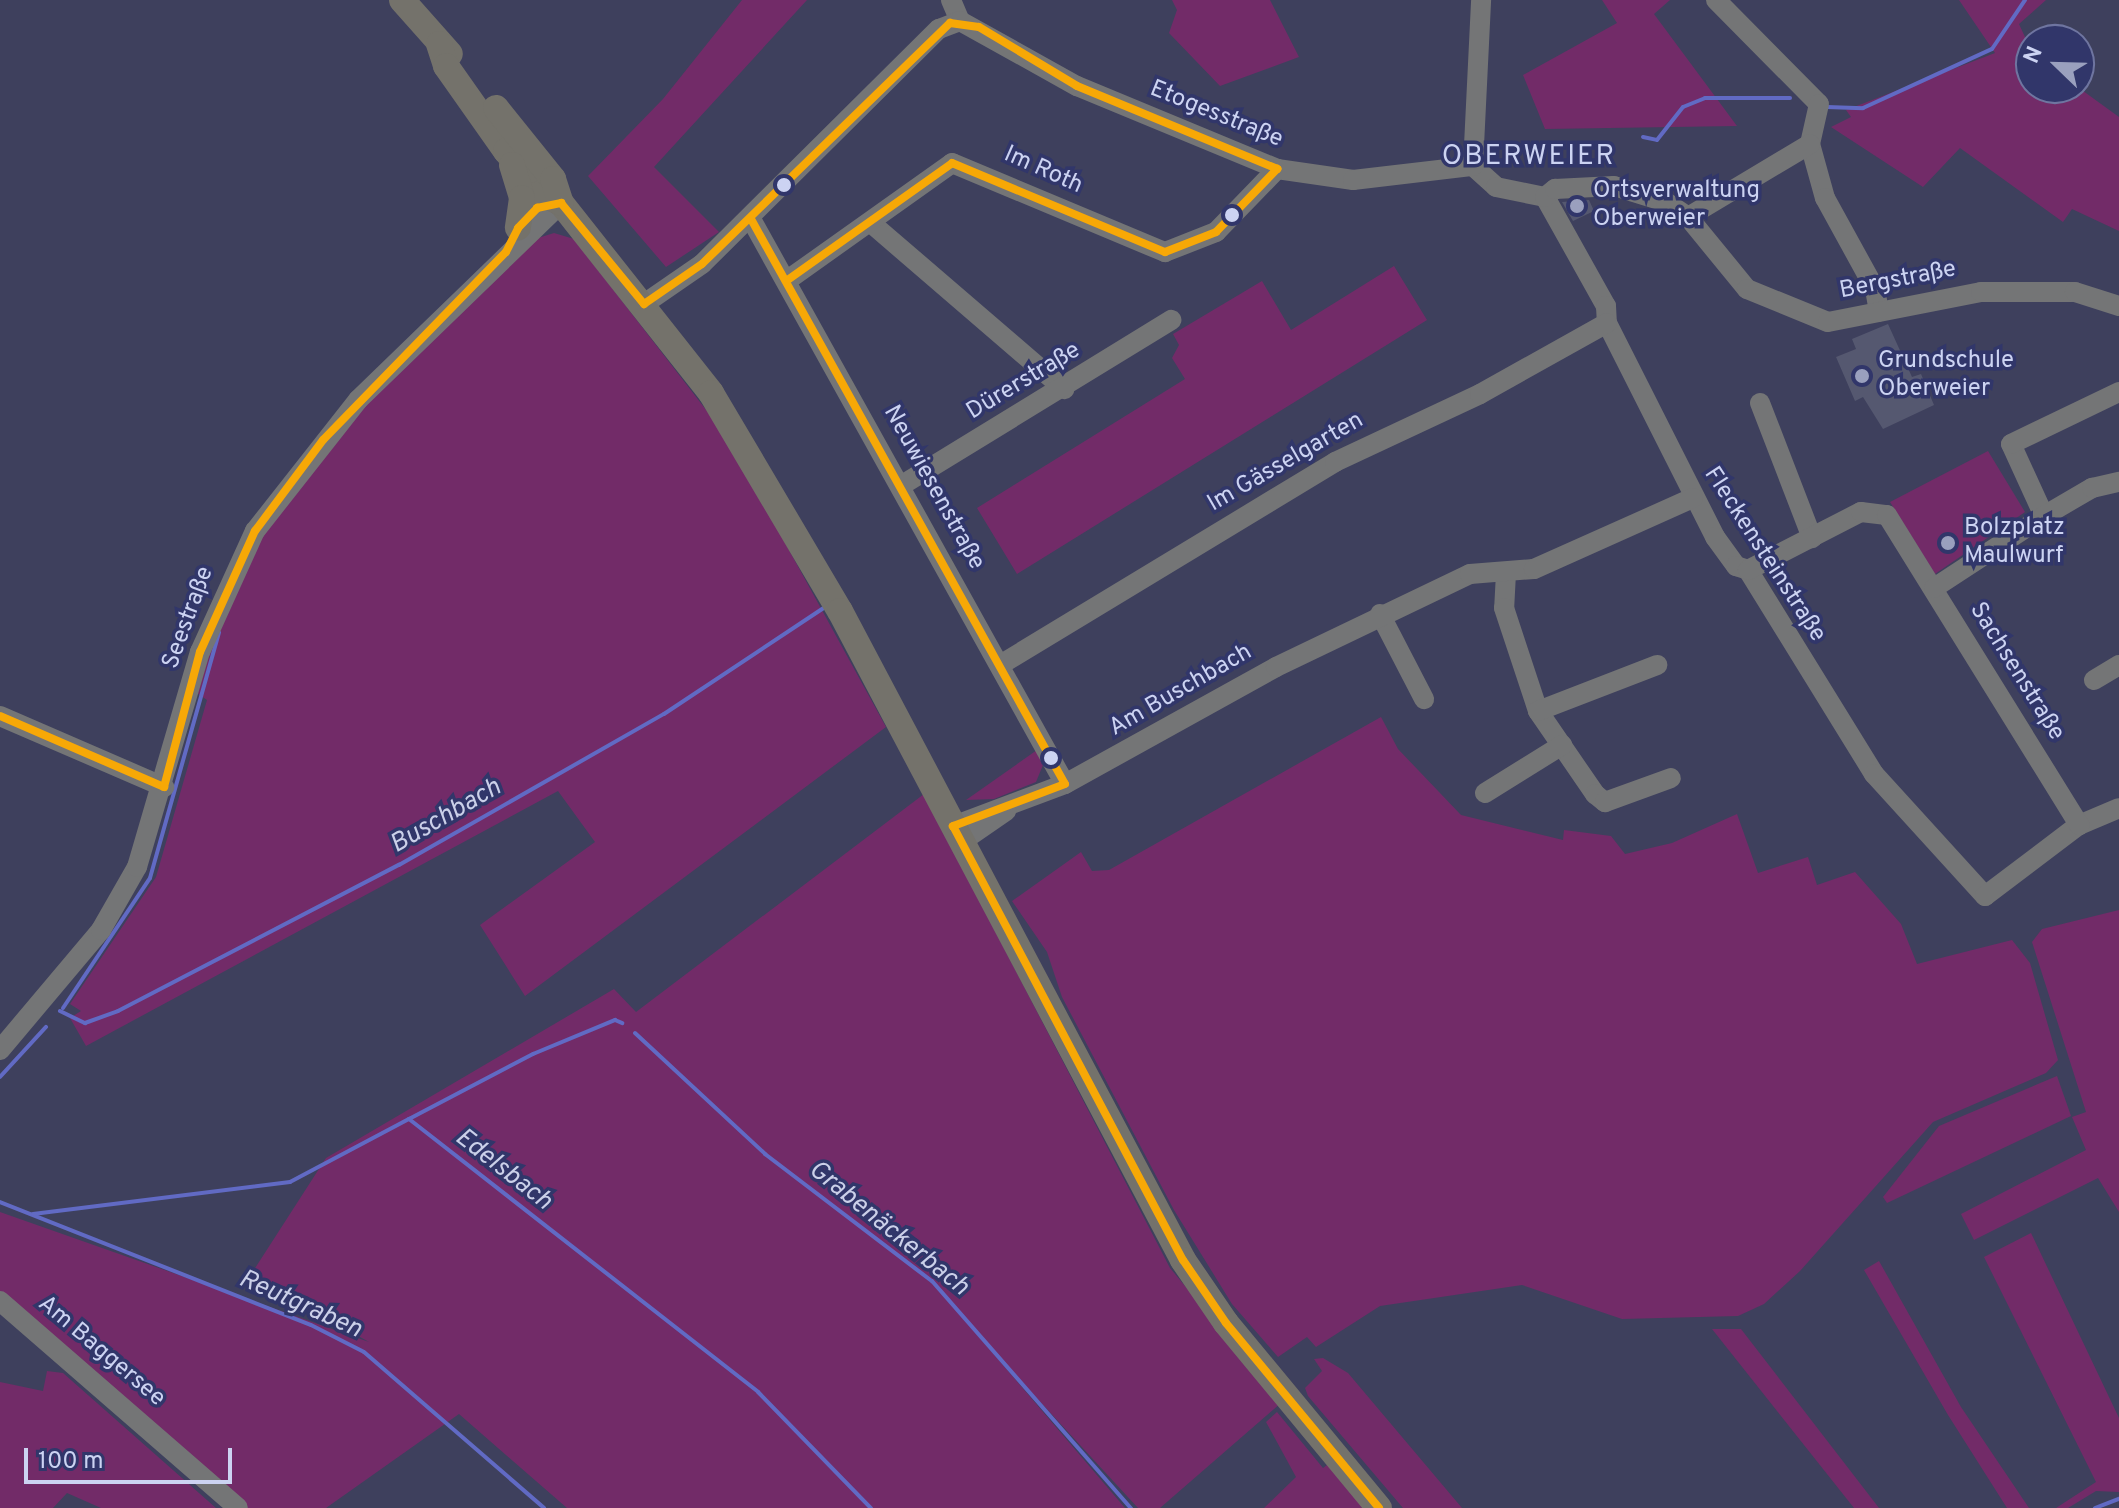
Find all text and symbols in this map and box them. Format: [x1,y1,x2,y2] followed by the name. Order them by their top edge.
[2015,24,2095,104] north arrow
[2019,43,2050,68] text: N
[1145,75,1287,155] street label: Etogesstraße
[1442,140,1616,174] district label: OBERWEIER
[999,141,1087,201] street label: Im Roth
[776,177,792,193] unlabelled marker
[1593,178,1760,234] place label: Ortsverwaltung Oberweier
[1568,197,1586,215] marker: Ortsverwaltung Oberweier
[1224,207,1240,223] unlabelled marker
[1837,256,1959,306] street label: Bergstraße
[962,337,1086,427] street label: Dürerstraße
[1878,348,2014,404] place label: Grundschule Oberweier
[1853,367,1871,385] marker: Grundschule Oberweier
[876,401,990,575] street label: Neuwiesenstraße
[1203,407,1369,519] street label: Im Gässelgarten
[1697,462,1831,648] street label: Fleckensteinstraße
[1964,515,2065,571] place label: Bolzplatz Maulwurf
[1939,534,1957,552] marker: Bolzplatz Maulwurf
[157,563,221,673] street label: Seestraße
[1962,598,2070,746] street label: Sachsenstraße
[1104,638,1258,744] street label: Am Buschbach
[1043,750,1059,766] unlabelled marker
[385,773,507,861] water label: Buschbach
[448,1122,558,1218] water label: Edelsbach
[801,1155,975,1303] water label: Grabenäckerbach
[234,1264,366,1346] water label: Reutgraben
[31,1290,171,1414] street label: Am Baggersee
[28,1432,236,1482] scale bar
[38,1447,104,1477] text: 100 m

